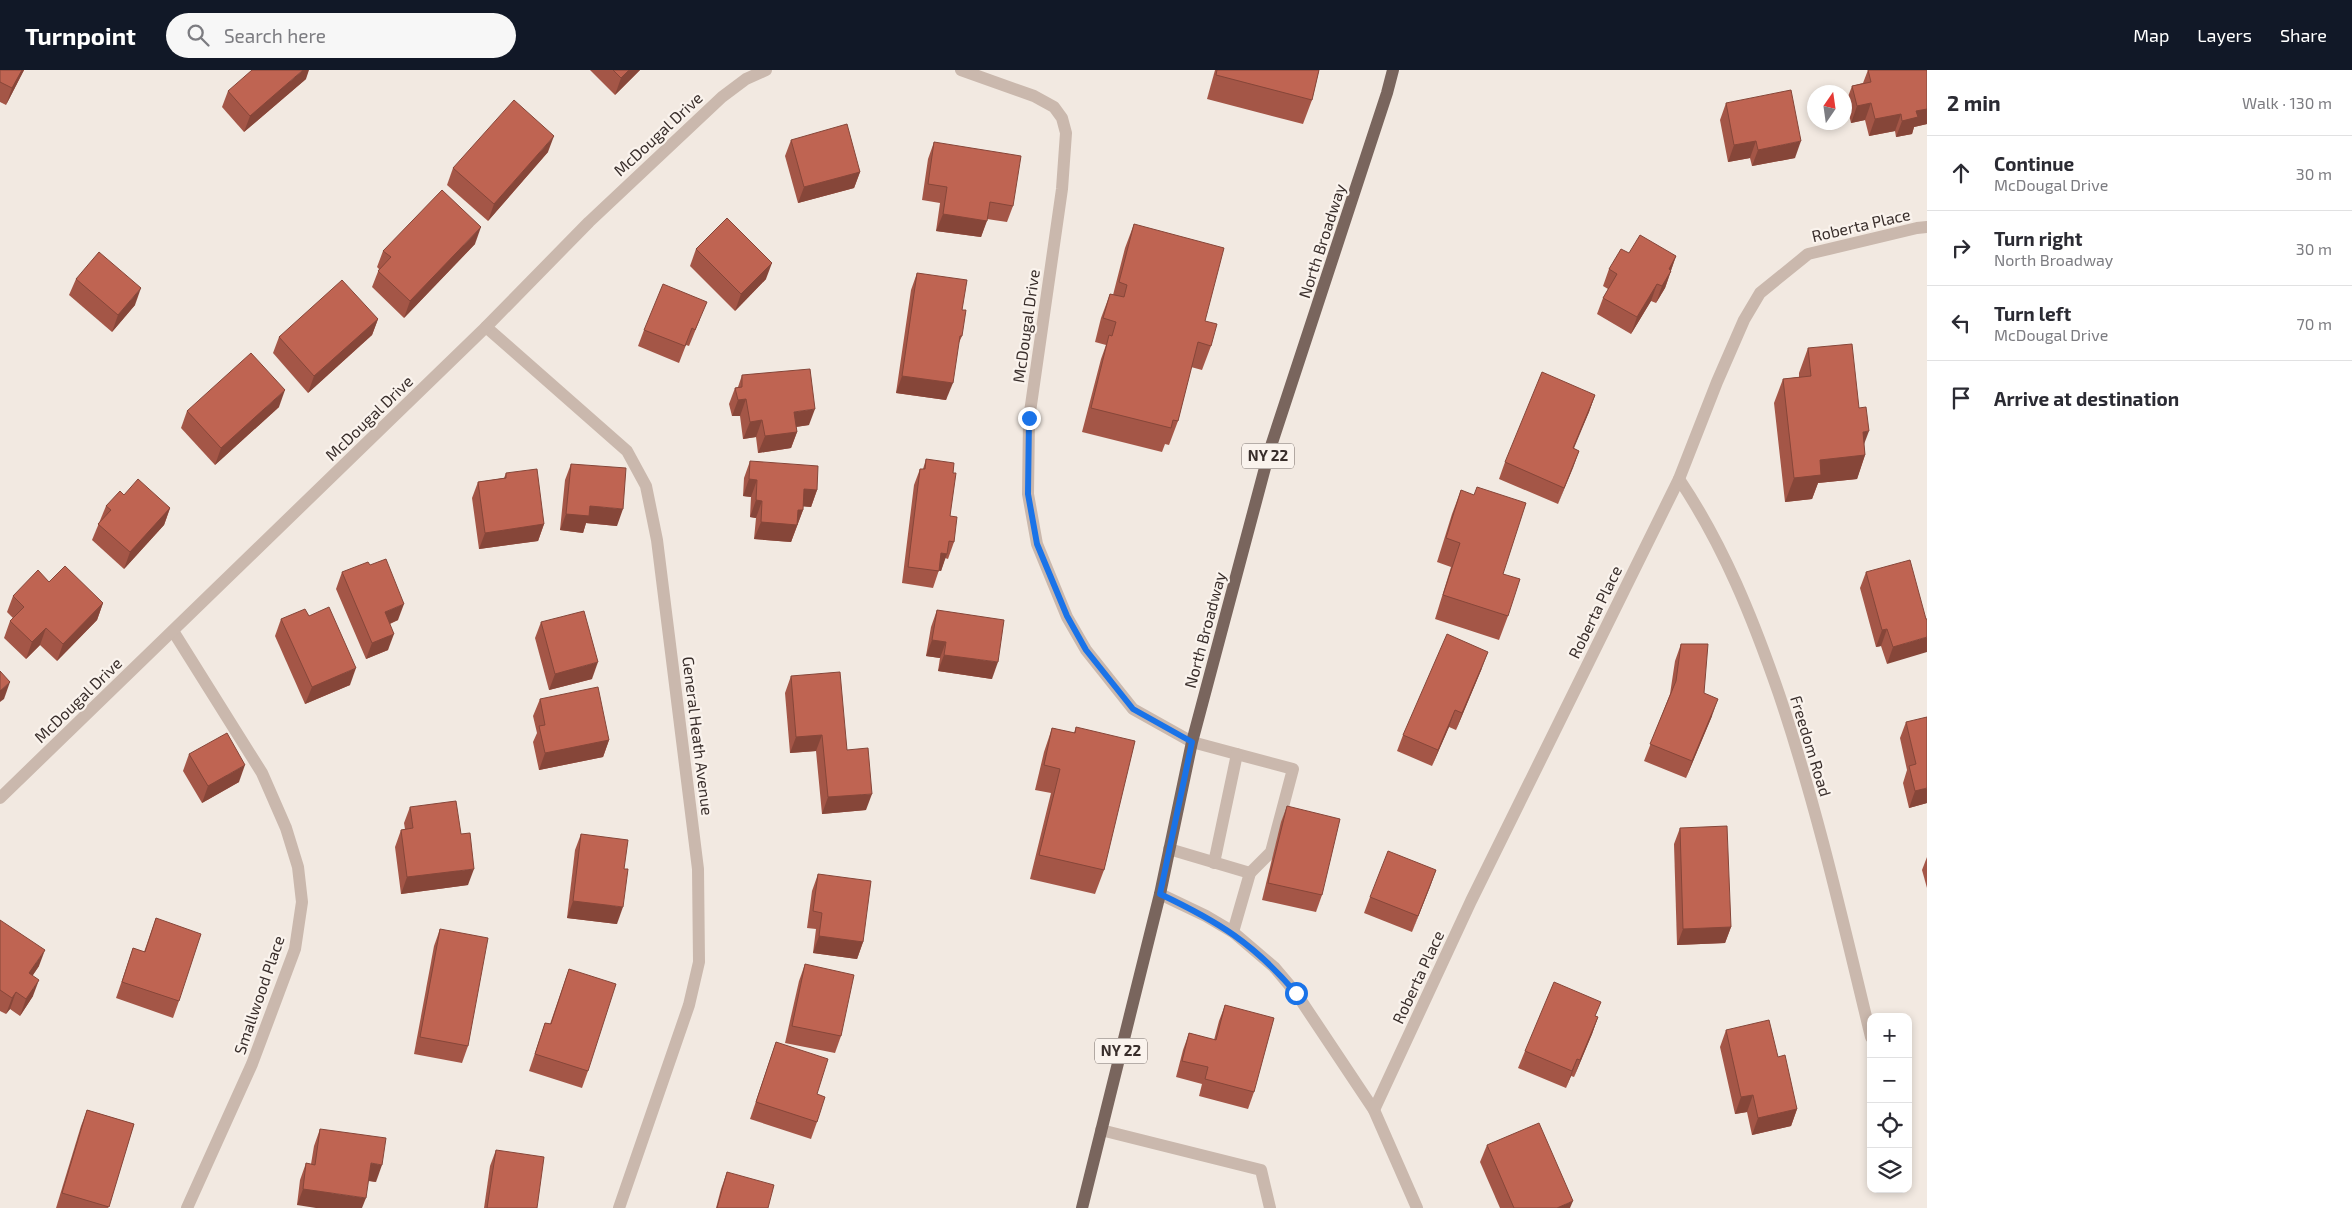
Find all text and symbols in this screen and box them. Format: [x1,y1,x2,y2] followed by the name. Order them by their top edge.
[166,13,516,58] search box
[25,21,136,50] text: Turnpoint
[184,21,212,49] icon: search
[224,24,326,47] text: Search here
[2133,24,2169,46] text: Map
[2197,24,2252,46] text: Layers
[2280,24,2327,46] text: Share
[1807,85,1852,130] north arrow
[609,88,706,180] street label: McDougal Drive
[1947,90,2001,115] text: 2 min
[2242,93,2332,112] text: Walk · 130 m
[1994,152,2074,175] text: Continue
[1947,159,1975,187] icon: ahead
[2296,164,2332,183] text: 30 m
[1994,175,2108,194] text: McDougal Drive
[1294,181,1349,301] street label: North Broadway
[1810,204,1912,245] street label: Roberta Place
[1994,227,2082,250] text: Turn right
[1947,234,1975,262] icon: right
[2296,239,2332,258] text: 30 m
[1994,250,2113,269] text: North Broadway
[1008,268,1043,384] street label: McDougal Drive
[1994,302,2071,325] text: Turn left
[1947,309,1975,337] icon: left
[2297,314,2332,333] text: 70 m
[1994,325,2108,344] text: McDougal Drive
[321,371,416,464] street label: McDougal Drive
[1947,384,1975,412] icon: arrive
[1994,387,2179,410] text: Arrive at destination
[1018,407,1041,430] route end
[1242,444,1294,468] road number: NY 22
[1564,562,1625,661] street label: Roberta Place
[1180,569,1229,690] street label: North Broadway
[30,653,125,746] street label: McDougal Drive
[679,655,718,816] street label: General Heath Avenue
[1787,693,1836,799] street label: Freedom Road
[1388,927,1447,1026] street label: Roberta Place
[229,933,288,1057] street label: Smallwood Place
[1285,982,1308,1005] route start
[1867,1013,1912,1193] map controls
[1867,1013,1912,1058] button: +
[1095,1038,1147,1064] road number: NY 22
[1867,1058,1912,1103] button: −
[1867,1103,1912,1148] button: locate
[1867,1148,1912,1193] button: layers

